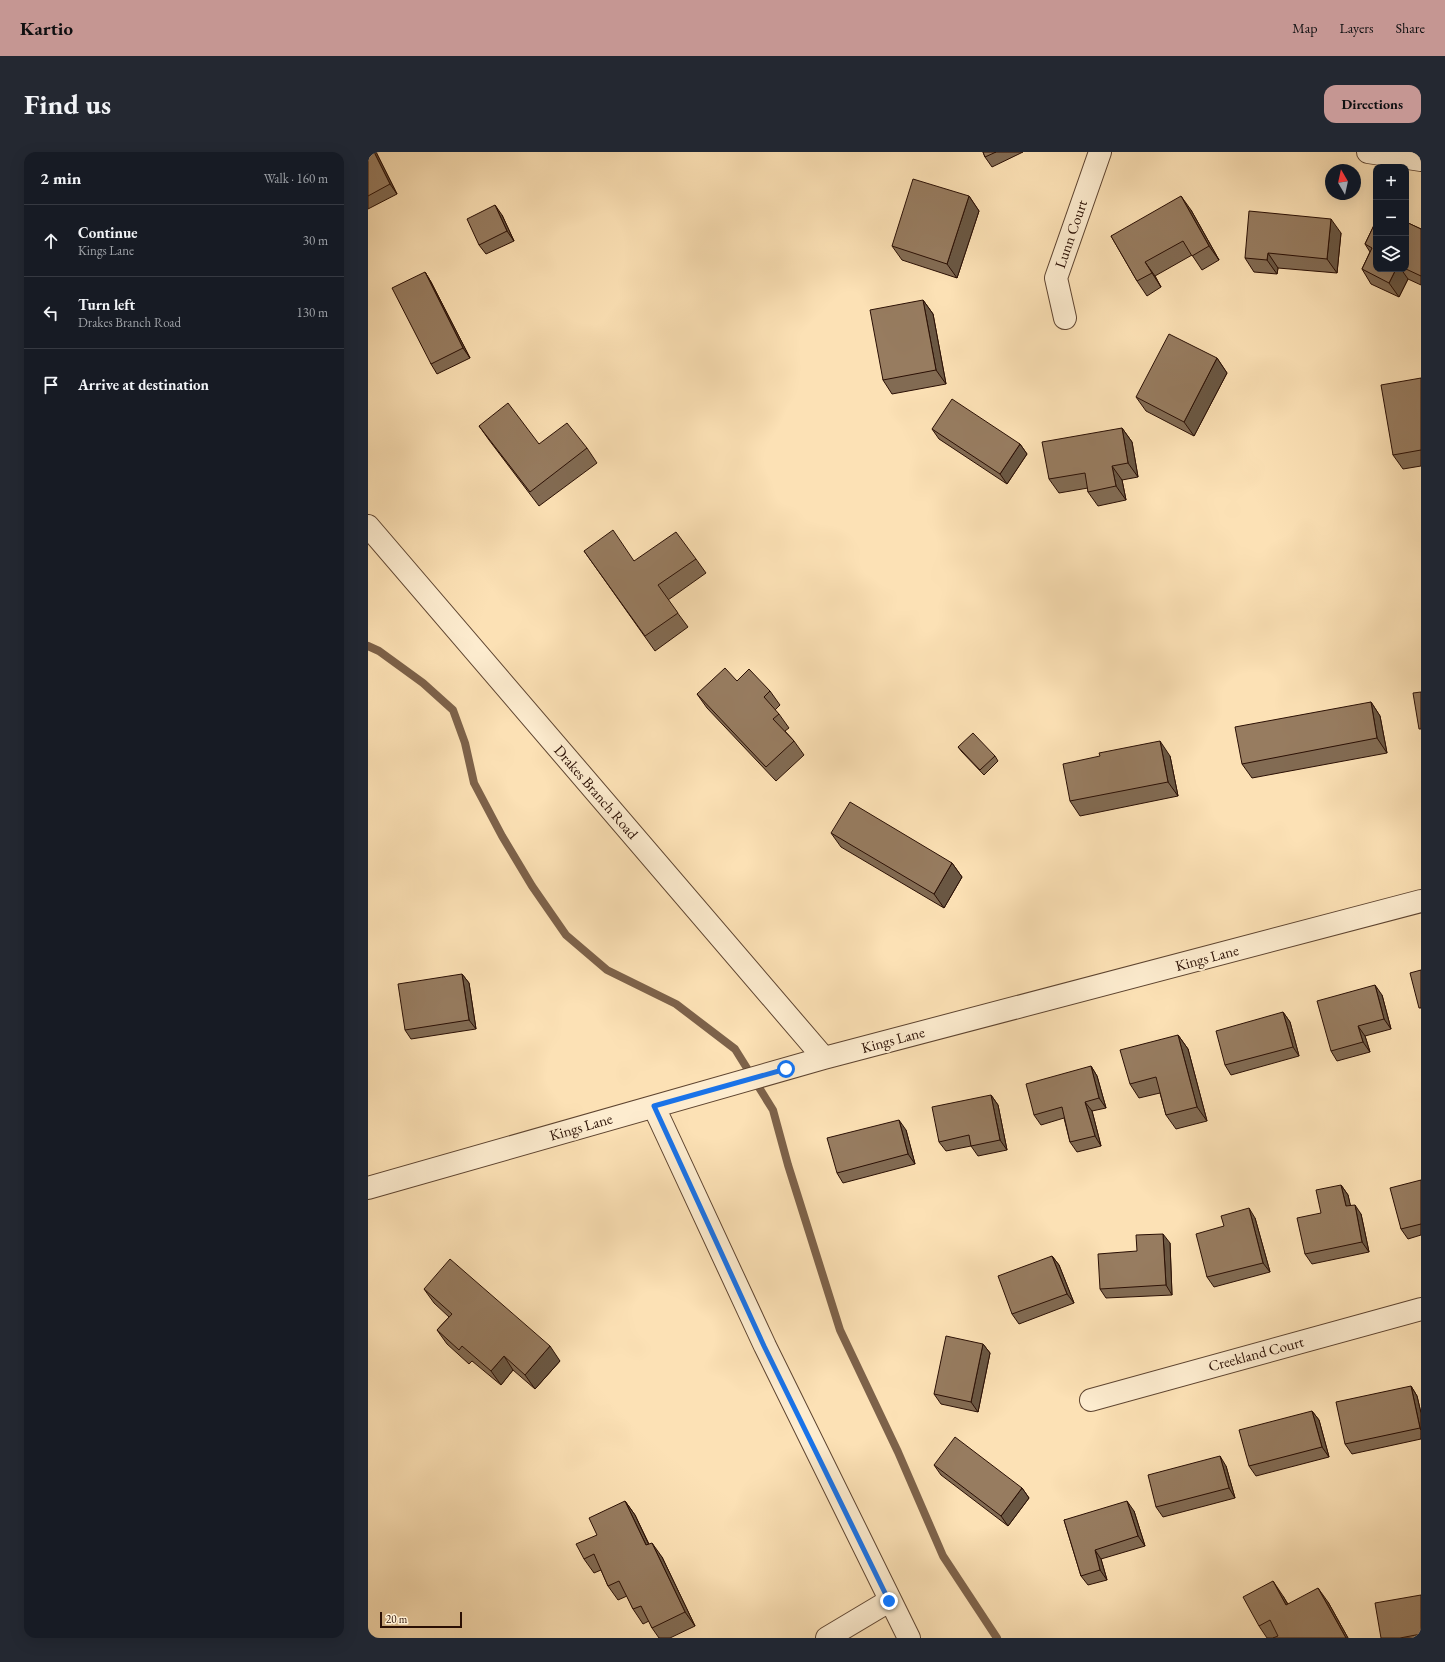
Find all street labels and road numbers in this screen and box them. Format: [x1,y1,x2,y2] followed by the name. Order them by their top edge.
[1050,197,1091,271] street label: Lunn Court
[550,741,643,843] street label: Drakes Branch Road
[1173,940,1241,975] street label: Kings Lane
[859,1022,927,1057] street label: Kings Lane
[547,1108,615,1145] street label: Kings Lane
[1206,1332,1306,1375] street label: Creekland Court

